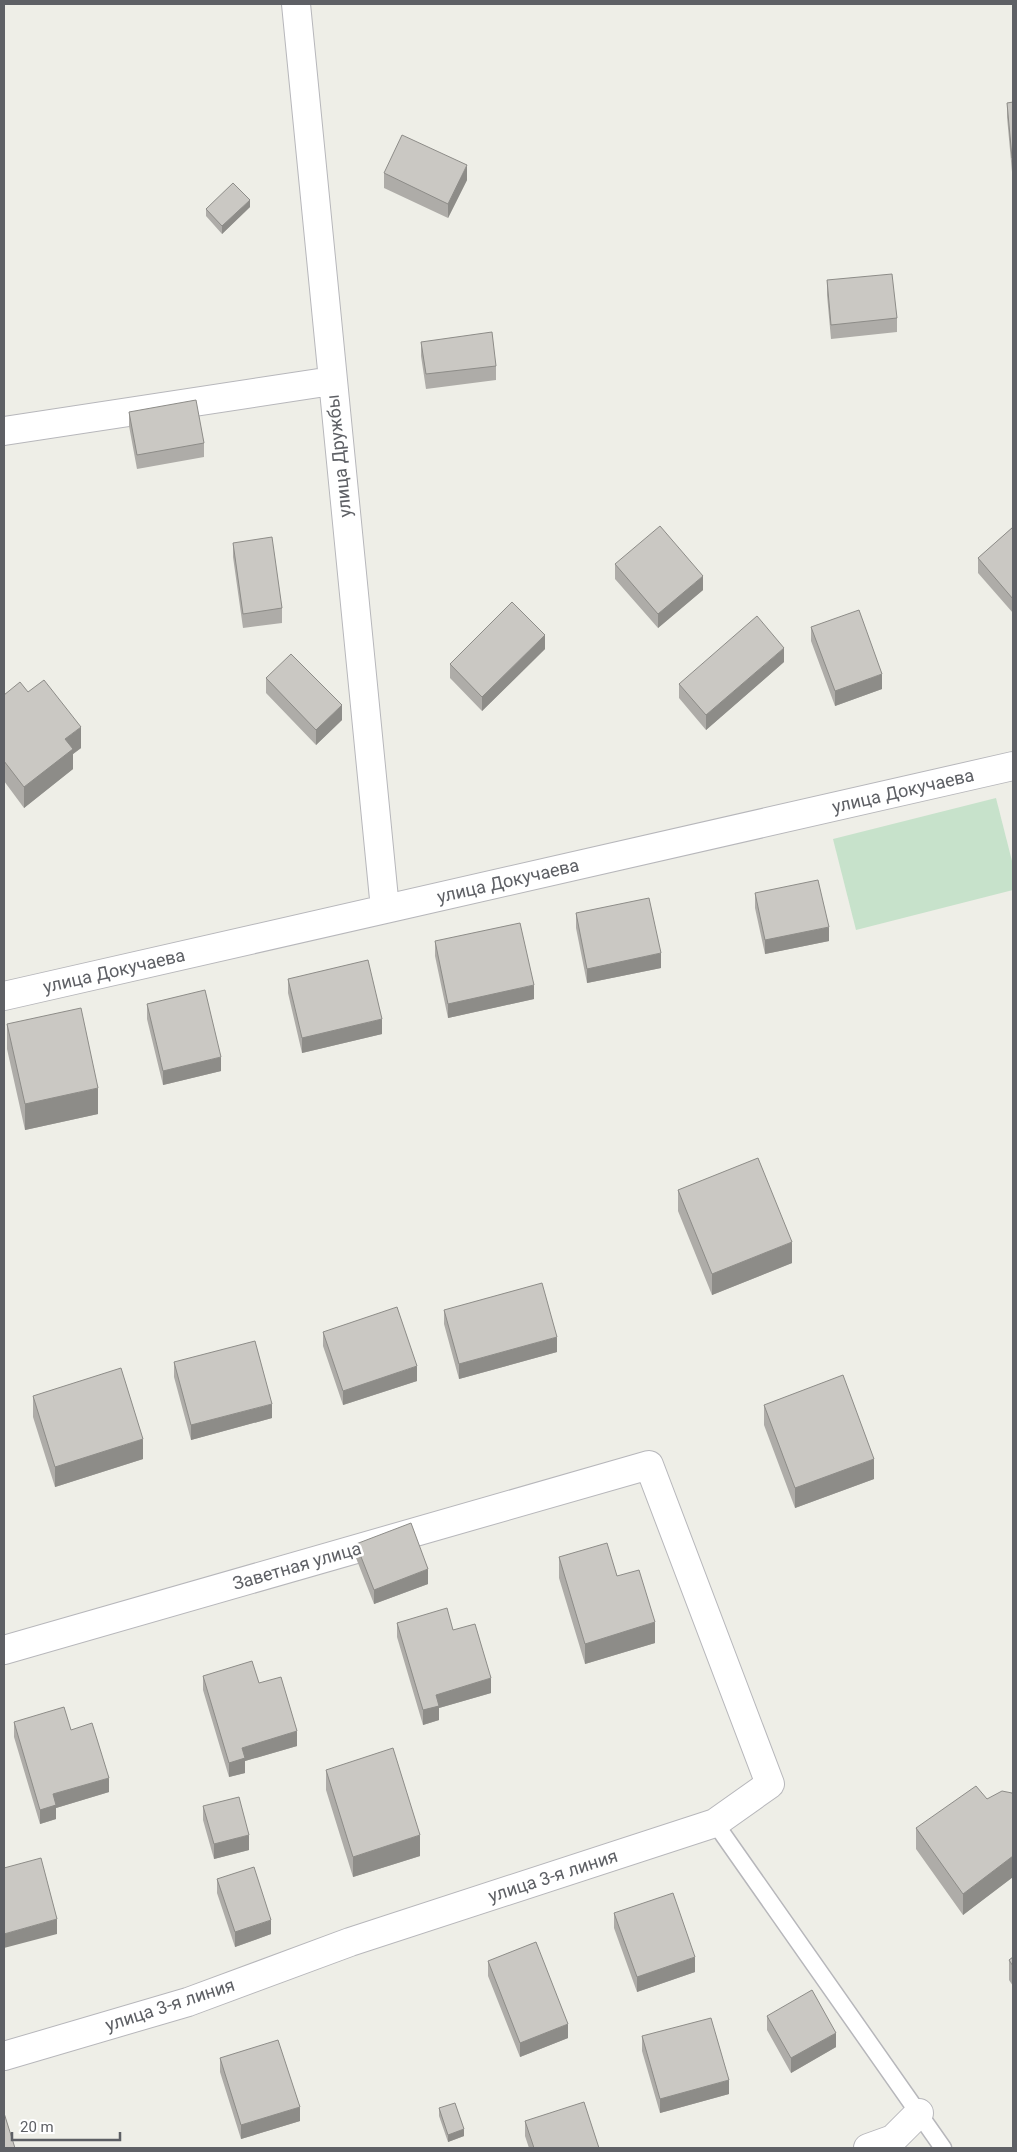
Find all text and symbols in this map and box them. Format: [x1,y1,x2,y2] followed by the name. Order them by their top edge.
[322,393,355,519] street label: улица Дружбы
[830,764,976,817] street label: улица Докучаева
[435,854,581,907] street label: улица Докучаева
[41,944,187,997] street label: улица Докучаева
[230,1537,364,1594] street label: Заветная улица
[486,1845,620,1906] street label: улица 3-я линия
[103,1974,237,2035] street label: улица 3-я линия
[12,2110,120,2142] scale bar
[20,2118,54,2136] text: 20 m

